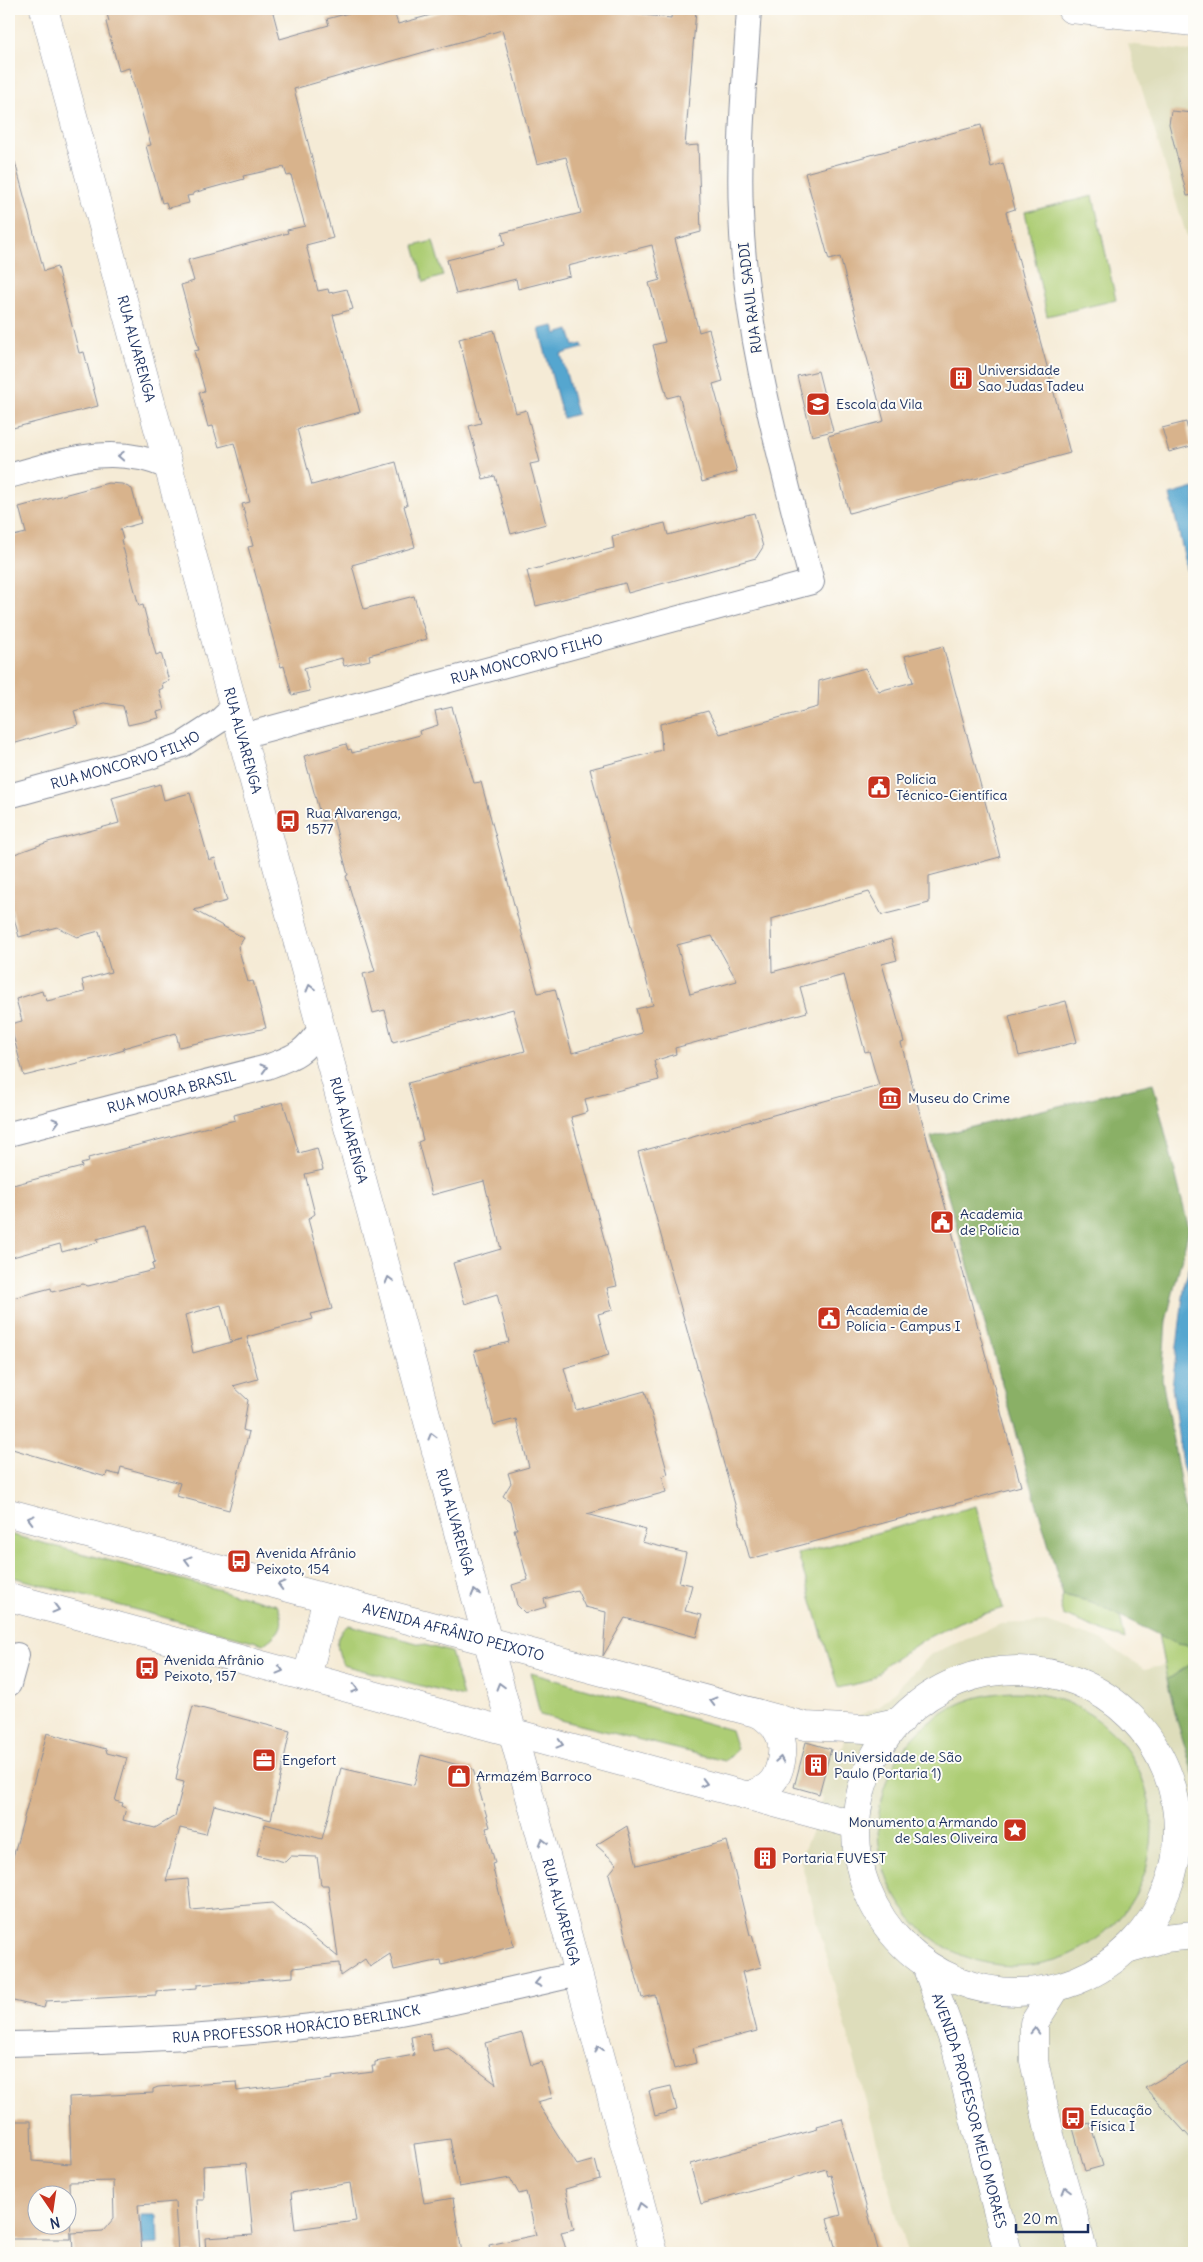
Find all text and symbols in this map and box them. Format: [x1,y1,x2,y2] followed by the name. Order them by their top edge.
[734,241,766,355] street label: RUA RAUL SADDI
[113,293,159,404] street label: RUA ALVARENGA
[978,361,1084,395] place label: Universidade Sao Judas Tadeu
[948,365,974,391] building icon: Universidade Sao Judas Tadeu
[805,391,831,417] school or university icon: Escola da Vila
[836,395,923,413] place label: Escola da Vila
[117,450,125,461] one-way arrow
[449,630,605,688] street label: RUA MONCORVO FILHO
[220,685,266,796] street label: RUA ALVARENGA
[49,727,204,793] street label: RUA MONCORVO FILHO
[896,770,1008,804] place label: Polícia Técnico-Científica
[866,774,892,800] public building icon: Polícia Técnico-Científica
[306,804,401,838] place label: Rua Alvarenga, 1577
[275,808,301,834] bus stop icon: Rua Alvarenga, 1577
[305,983,316,992] one-way arrow
[259,1063,268,1073] one-way arrow
[105,1066,238,1117] street label: RUA MOURA BRASIL
[326,1075,372,1186] street label: RUA ALVARENGA
[877,1085,903,1111] museum icon: Museu do Crime
[908,1089,1010,1107] place label: Museu do Crime
[51,1117,60,1128] one-way arrow
[960,1205,1023,1239] place label: Academia de Polícia
[929,1209,955,1235] public building icon: Academia de Polícia
[384,1275,395,1284] one-way arrow
[846,1301,961,1335] place label: Academia de Polícia - Campus I
[816,1305,842,1331] public building icon: Academia de Polícia - Campus I
[427,1433,437,1441] one-way arrow
[432,1467,478,1577] street label: RUA ALVARENGA
[28,1514,36,1524] one-way arrow
[256,1544,356,1578] place label: Avenida Afrânio Peixoto, 154
[226,1548,252,1574] bus stop icon: Avenida Afrânio Peixoto, 154
[185,1556,193,1566] one-way arrow
[278,1581,286,1591] one-way arrow
[470,1590,480,1598] one-way arrow
[360,1599,546,1665] street label: AVENIDA AFRÂNIO PEIXOTO
[51,1604,59,1614] one-way arrow
[164,1651,264,1685] place label: Avenida Afrânio Peixoto, 157
[134,1655,160,1681] bus stop icon: Avenida Afrânio Peixoto, 157
[276,1664,284,1674] one-way arrow
[496,1682,506,1690] one-way arrow
[350,1684,358,1694] one-way arrow
[709,1696,718,1707] one-way arrow
[556,1739,564,1749] one-way arrow
[251,1747,277,1773] office icon: Engefort
[834,1748,962,1782] place label: Universidade de São Paulo (Portaria 1)
[282,1751,337,1769] place label: Engefort
[803,1752,829,1778] building icon: Universidade de São Paulo (Portaria 1)
[774,1756,785,1765] one-way arrow
[446,1763,472,1789] shop icon: Armazém Barroco
[476,1767,592,1785] place label: Armazém Barroco
[700,1777,708,1787] one-way arrow
[848,1813,998,1847] place label: Monumento a Armando de Sales Oliveira
[1002,1817,1028,1843] place icon: Monumento a Armando de Sales Oliveira
[539,1838,549,1846] one-way arrow
[752,1845,778,1871] building icon: Portaria FUVEST
[782,1849,886,1867] place label: Portaria FUVEST
[538,1857,584,1967] street label: RUA ALVARENGA
[534,1977,542,1987] one-way arrow
[928,1991,1010,2230] street label: AVENIDA PROFESSOR MELO MORAES
[172,2000,422,2047] street label: RUA PROFESSOR HORÁCIO BERLINCK
[1029,2027,1040,2035] one-way arrow
[594,2045,605,2054] one-way arrow
[1090,2101,1152,2135] place label: Educação Física I
[1060,2105,1086,2131] bus stop icon: Educação Física I
[28,2184,78,2234] north arrow
[1061,2186,1071,2194] one-way arrow
[1016,2202,1088,2234] scale bar
[637,2203,647,2211] one-way arrow
[1023,2209,1058,2228] text: 20 m
[48,2213,62,2233] text: N

